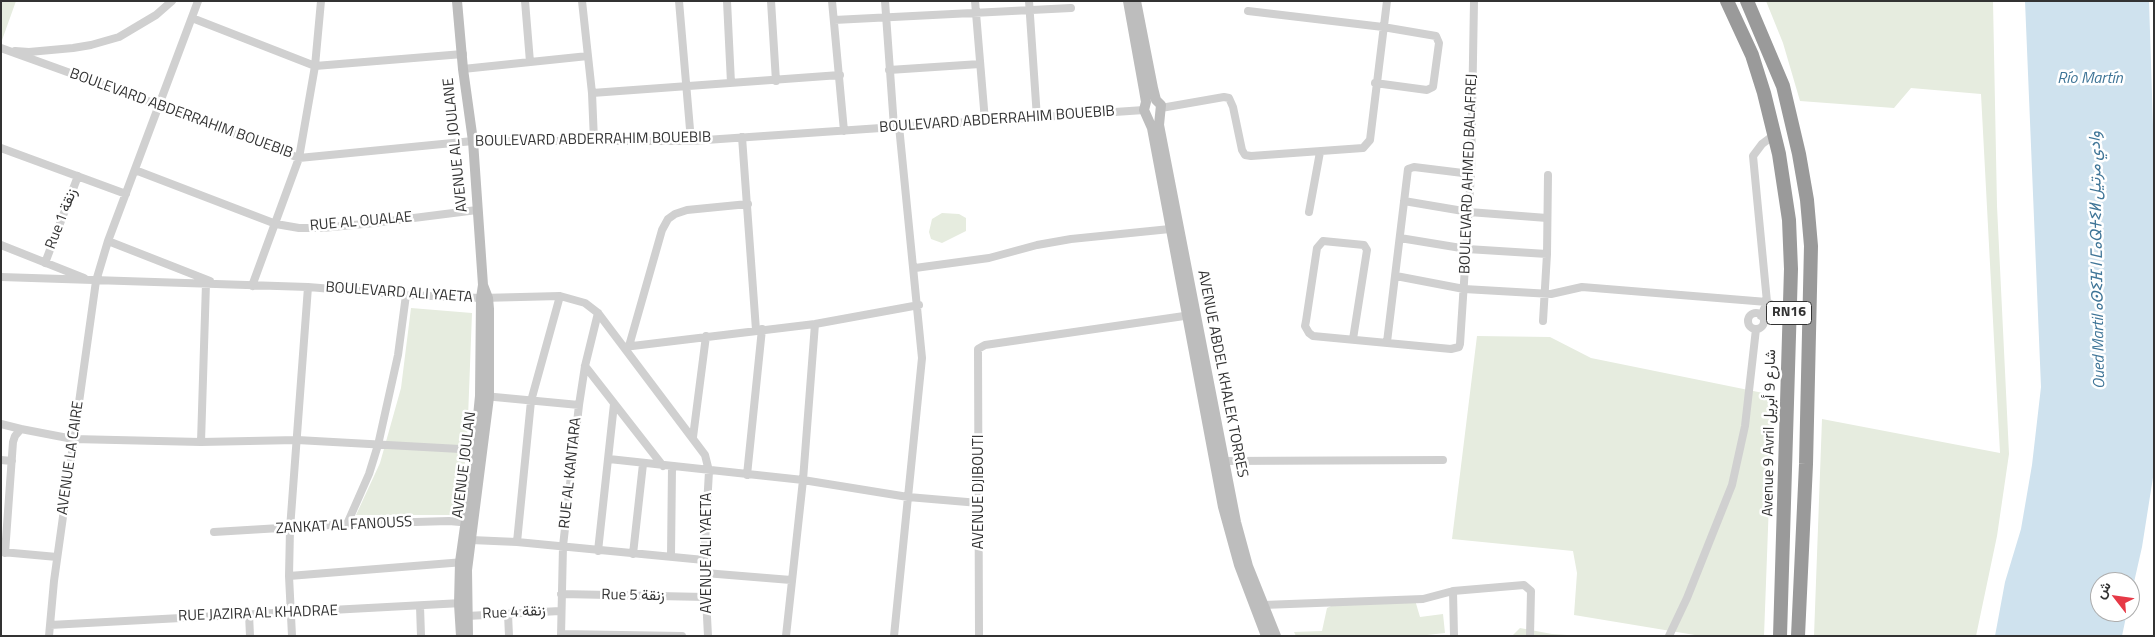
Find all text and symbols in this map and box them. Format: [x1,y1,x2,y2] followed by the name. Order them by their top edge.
[67,65,295,163] street label: BOULEVARD ABDERRAHIM BOUEBIB
[2057,69,2123,89] water label: Río Martín
[1457,73,1481,275] street label: BOULEVARD AHMED BALAFREJ
[440,77,472,213] street label: AVENUE AL JOULANE
[879,103,1115,137] street label: BOULEVARD ABDERRAHIM BOUEBIB
[475,129,711,151] street label: BOULEVARD ABDERRAHIM BOUEBIB
[2086,131,2110,389] water label: Oued Martil ⴰⵙⵉⴼ ⵏ ⵎⴰⵕⵜⵉⵍ وادي مرتيل
[42,186,82,252] street label: Rue 1 زنقة
[309,209,413,235] street label: RUE AL OUALAE
[1193,269,1251,479] street label: AVENUE ABDEL KHALEK TORRES
[325,279,473,307] street label: BOULEVARD ALI YAETA
[1766,302,1812,324] road number: RN16
[1760,349,1780,517] street label: Avenue 9 Avril شارع 9 أبريل
[54,400,88,516] street label: AVENUE LA CAIRE
[450,411,480,519] street label: AVENUE JOULAN
[556,416,586,530] street label: RUE AL KANTARA
[970,435,988,549] street label: AVENUE DJIBOUTI
[698,493,716,613] street label: AVENUE ALI YAETA
[275,513,413,539] street label: ZANKAT AL FANOUSS
[2090,572,2140,622] north arrow
[2089,577,2116,602] text: ش
[601,586,665,606] street label: Rue 5 زنقة
[178,602,338,626] street label: RUE JAZIRA AL KHADRAE
[482,602,546,624] street label: Rue 4 زنقة

